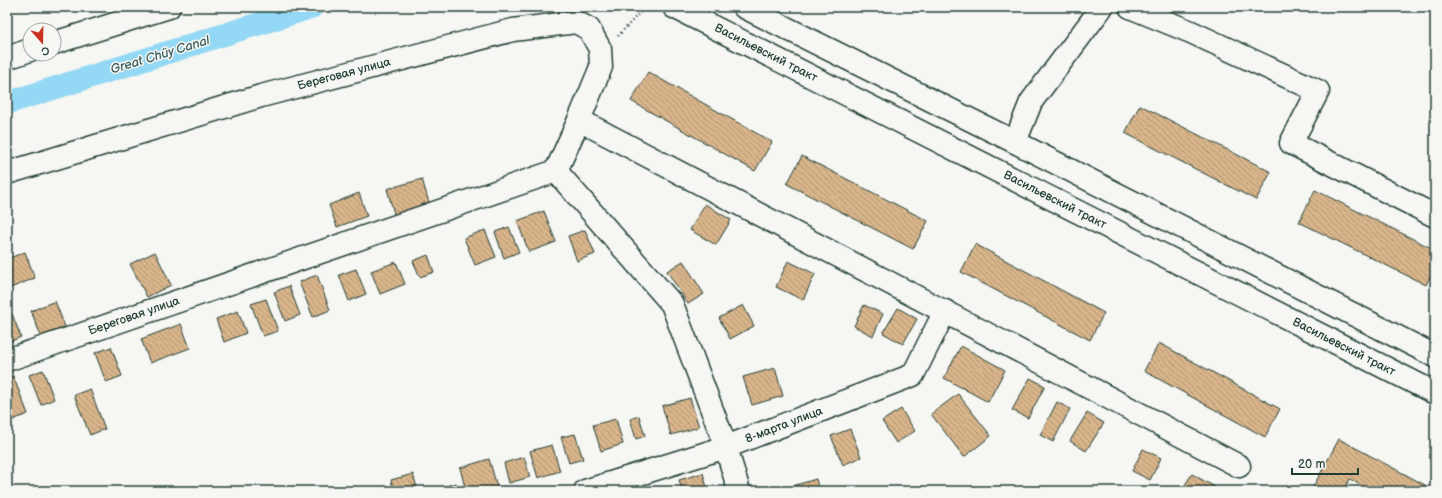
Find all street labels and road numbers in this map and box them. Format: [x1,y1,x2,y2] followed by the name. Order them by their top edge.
[712,21,820,86] street label: Васильевский тракт
[296,54,392,94] street label: Береговая улица
[1001,168,1109,233] street label: Васильевский тракт
[86,293,182,339] street label: Береговая улица
[1290,315,1398,380] street label: Васильевский тракт
[743,403,825,447] street label: 8-марта улица

